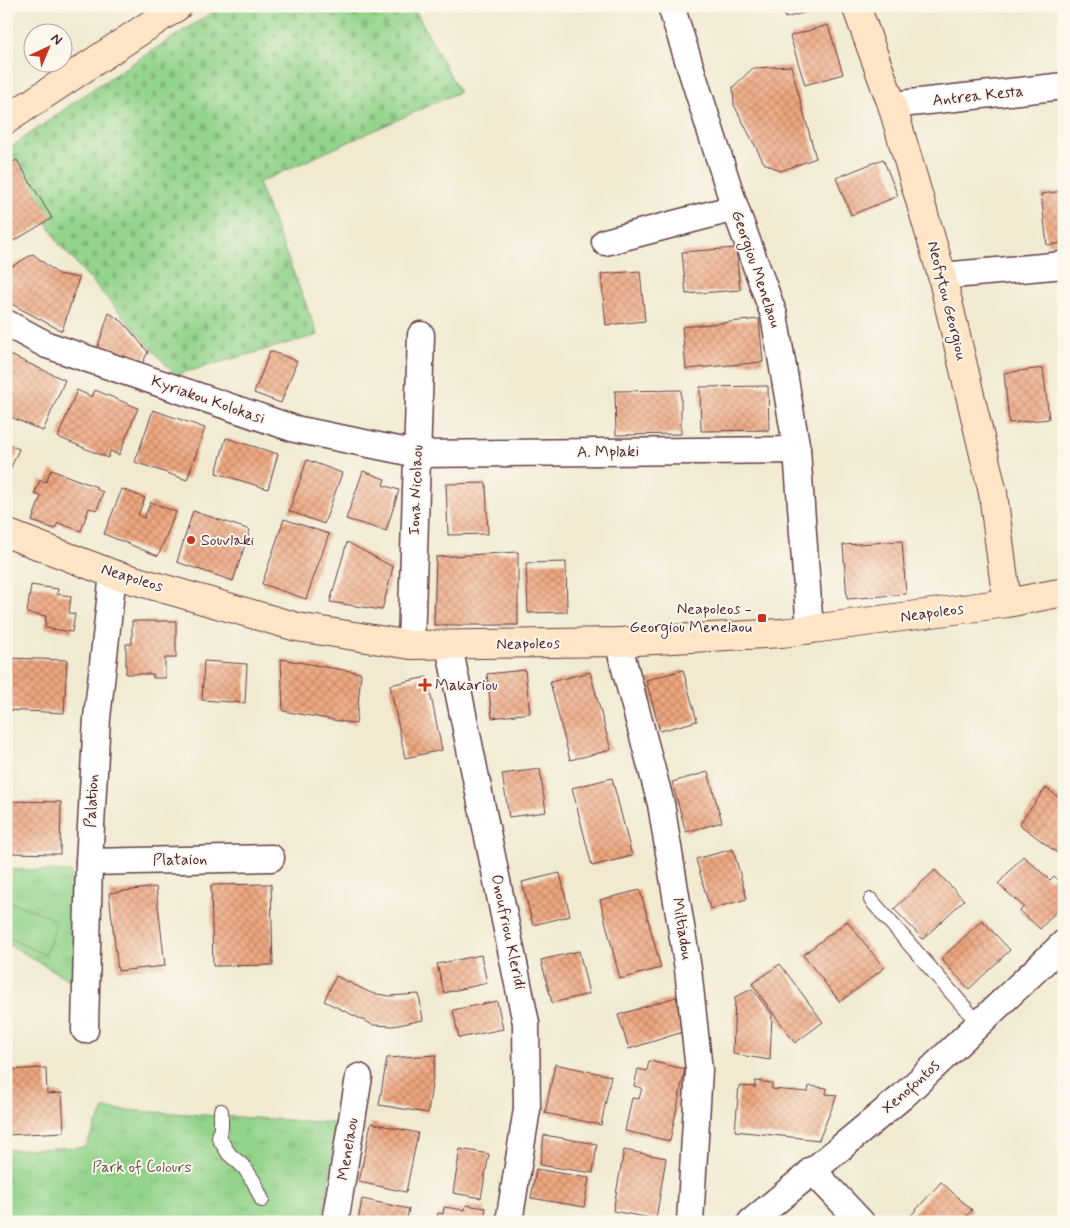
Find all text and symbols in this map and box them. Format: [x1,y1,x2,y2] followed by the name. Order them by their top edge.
[22,22,72,72] north arrow
[47,30,66,49] text: N
[932,81,1024,111] street label: Antrea Kesta
[725,208,786,331] street label: Georgiou Menelaou
[921,239,972,364] street label: Neofytou Georgiou
[148,371,268,429] street label: Kyriakou Kolokasi
[577,441,639,463] street label: A. Mplaki
[404,444,428,536] street label: Iona Nicolaou
[201,530,254,551] place label: Souvlaki
[185,534,197,546] marker: Souvlaki
[98,559,166,597] street label: Neapoleos
[899,598,965,628] street label: Neapoleos
[629,599,752,639] place label: Neapoleos - Georgiou Menelaou
[756,612,768,624] marker: Neapoleos - Georgiou Menelaou
[496,633,560,655] street label: Neapoleos
[435,675,498,696] place label: Makariou
[419,679,431,691] marker: Makariou
[80,774,104,828] street label: Palation
[152,849,208,871] street label: Plataion
[486,872,531,992] street label: Onoufriou Kleridi
[667,896,697,962] street label: Miltiadou
[878,1055,946,1120] street label: Xenofontos
[333,1116,363,1182] street label: Menelaou
[92,1157,192,1178] park label: Park of Colours

